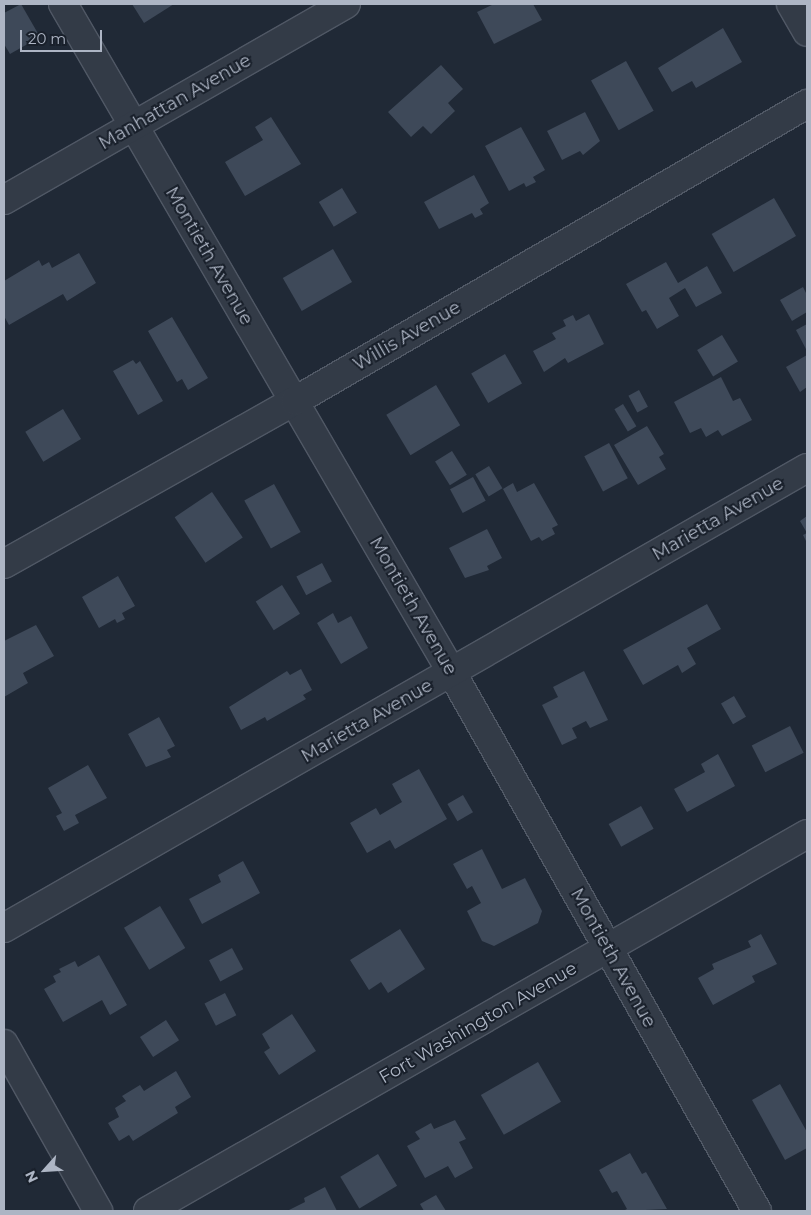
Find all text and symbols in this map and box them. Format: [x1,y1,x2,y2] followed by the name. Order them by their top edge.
[22,20,105,52] scale bar
[28,29,66,48] text: 20 m
[95,50,255,154] street label: Manhattan Avenue
[161,183,257,329] street label: Montieth Avenue
[349,297,465,375] street label: Willis Avenue
[649,473,787,565] street label: Marietta Avenue
[365,533,461,679] street label: Montieth Avenue
[298,675,436,767] street label: Marietta Avenue
[566,885,660,1031] street label: Montieth Avenue
[375,957,581,1089] street label: Fort Washington Avenue
[20,1145,70,1195] north arrow
[21,1168,42,1186] text: N

